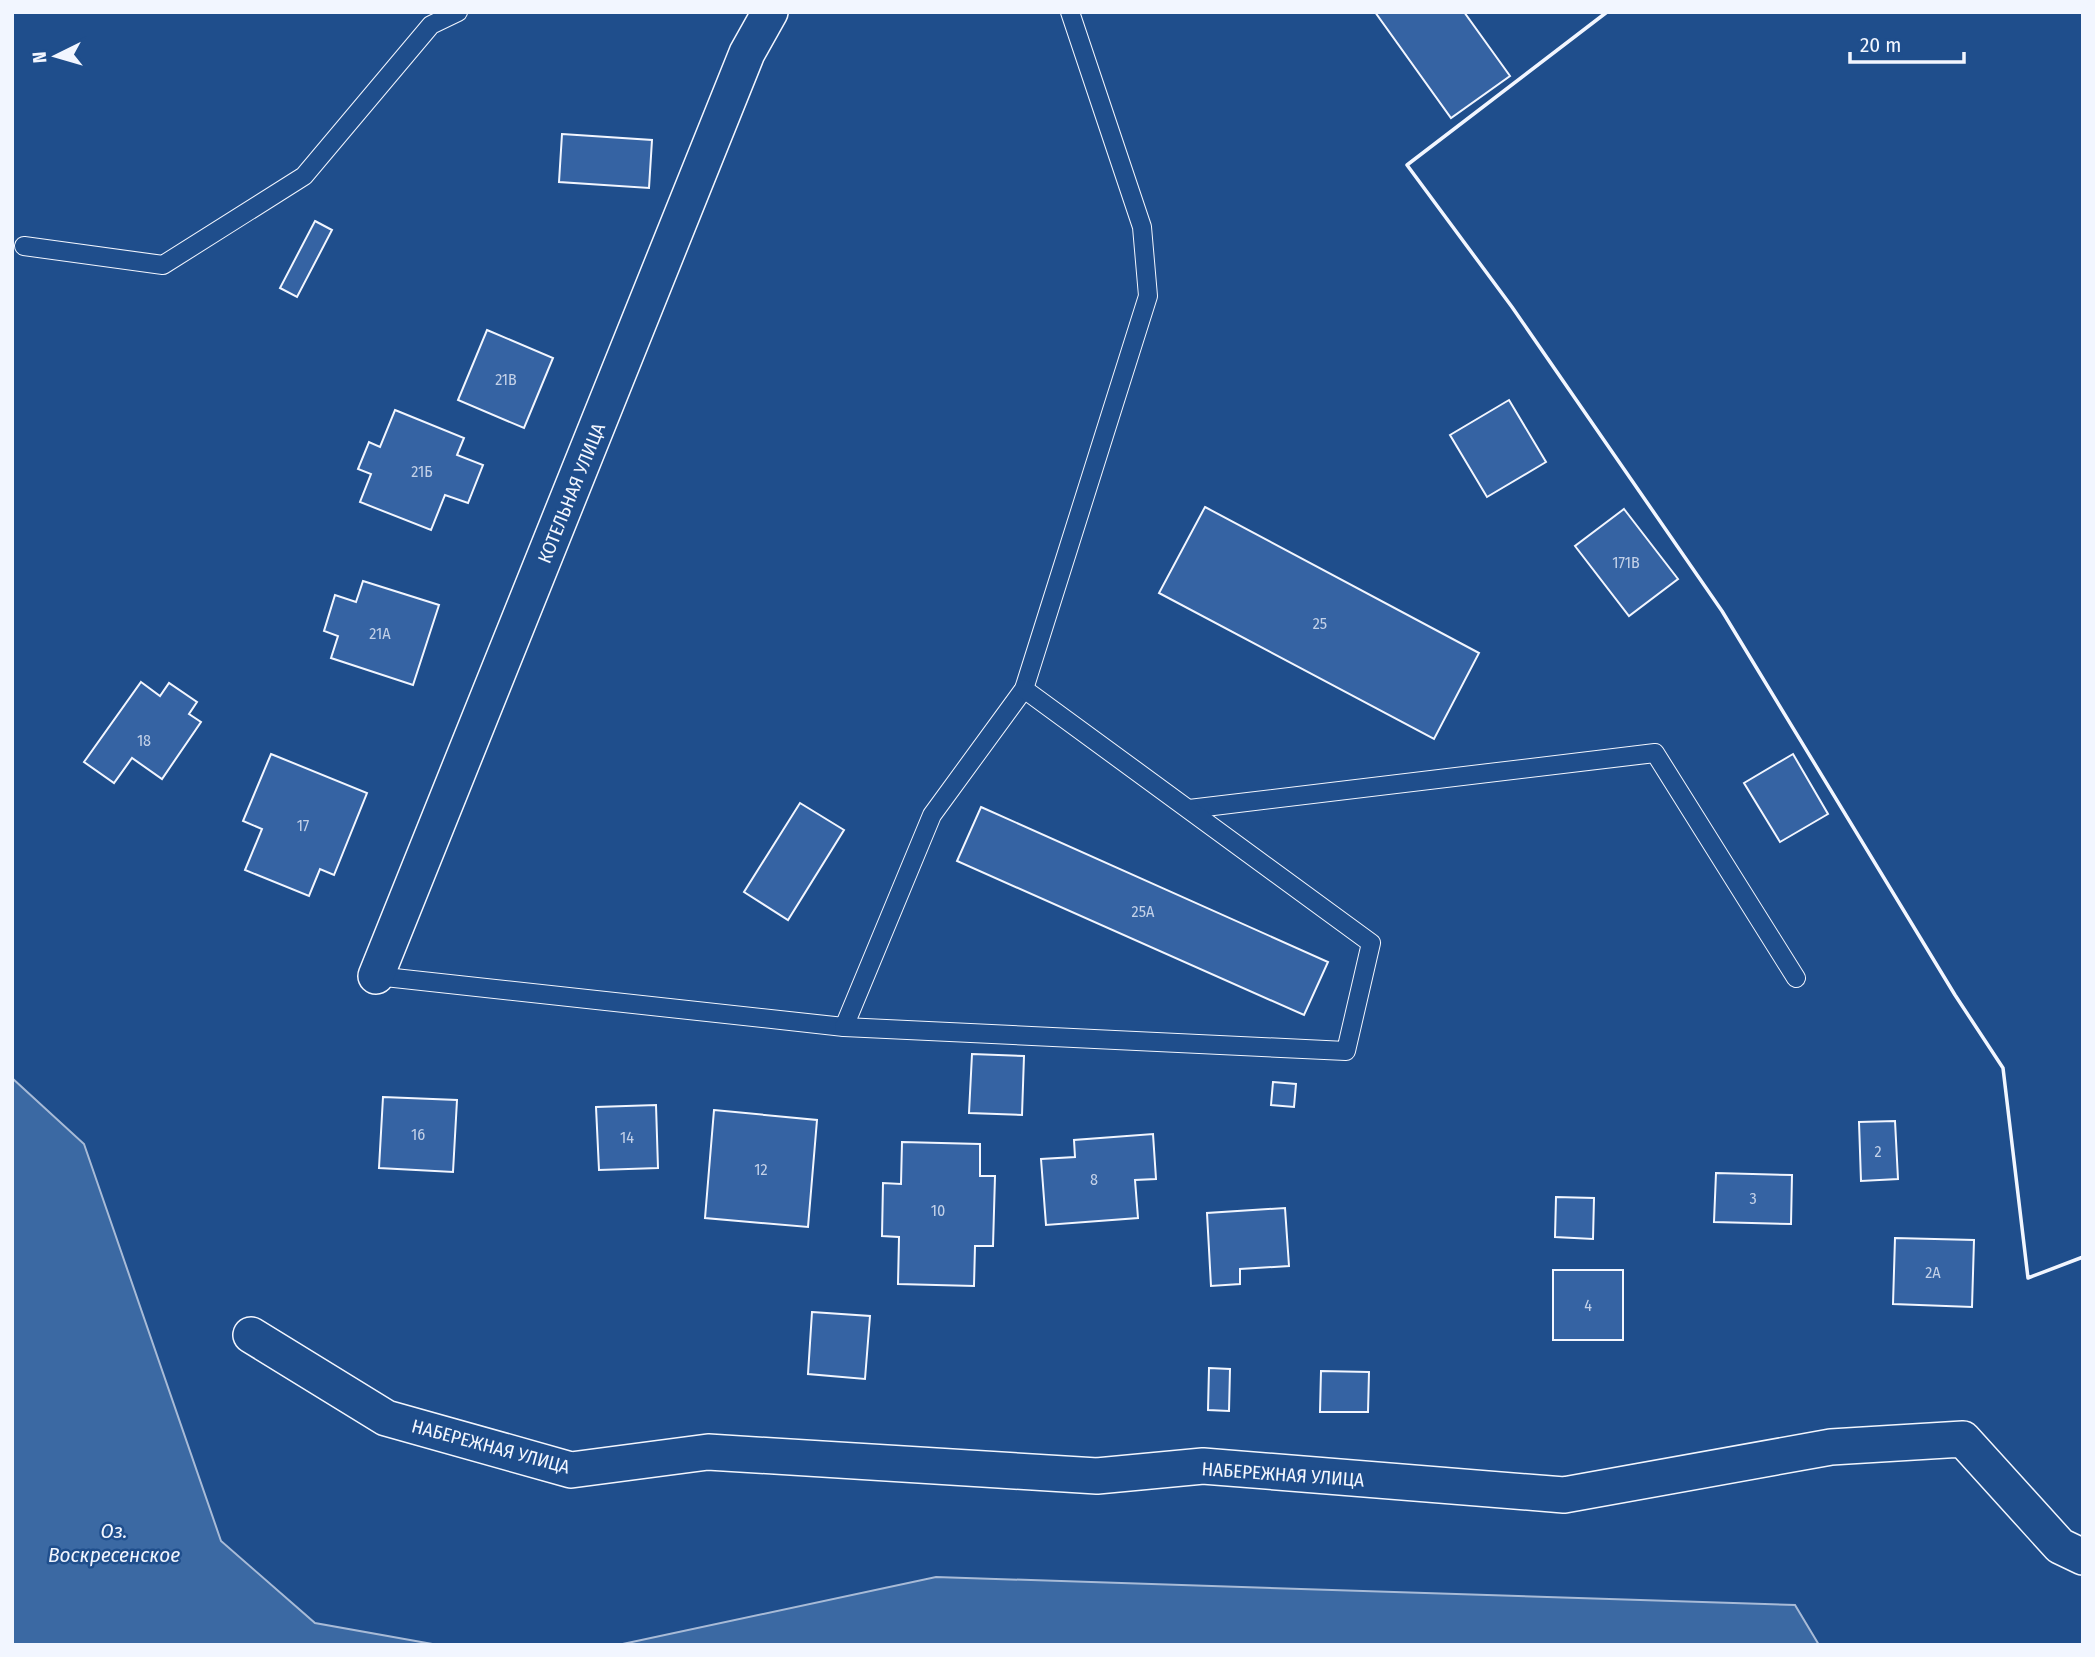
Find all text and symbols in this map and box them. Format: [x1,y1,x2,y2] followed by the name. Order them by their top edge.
[21,21,91,91] north arrow
[1850,21,1964,65] scale bar
[1860,32,1901,58] text: 20 m
[28,51,52,64] text: N
[495,370,517,389] house number: 21В
[533,420,610,567] street label: КОТЕЛЬНАЯ УЛИЦА
[411,462,433,481] house number: 21Б
[1612,553,1640,572] house number: 171В
[1313,614,1327,633] house number: 25
[369,624,391,643] house number: 21А
[137,731,151,750] house number: 18
[297,816,310,835] house number: 17
[1132,902,1155,921] house number: 25А
[411,1125,425,1144] house number: 16
[620,1128,634,1147] house number: 14
[1874,1142,1882,1161] house number: 2
[754,1160,768,1179] house number: 12
[1090,1170,1098,1189] house number: 8
[1749,1189,1757,1208] house number: 3
[931,1201,945,1220] house number: 10
[1925,1263,1941,1282] house number: 2А
[1584,1296,1592,1315] house number: 4
[409,1414,572,1479] street label: НАБЕРЕЖНАЯ УЛИЦА
[1201,1457,1365,1492] street label: НАБЕРЕЖНАЯ УЛИЦА
[48,1518,180,1568] water label: Оз. Воскресенское

